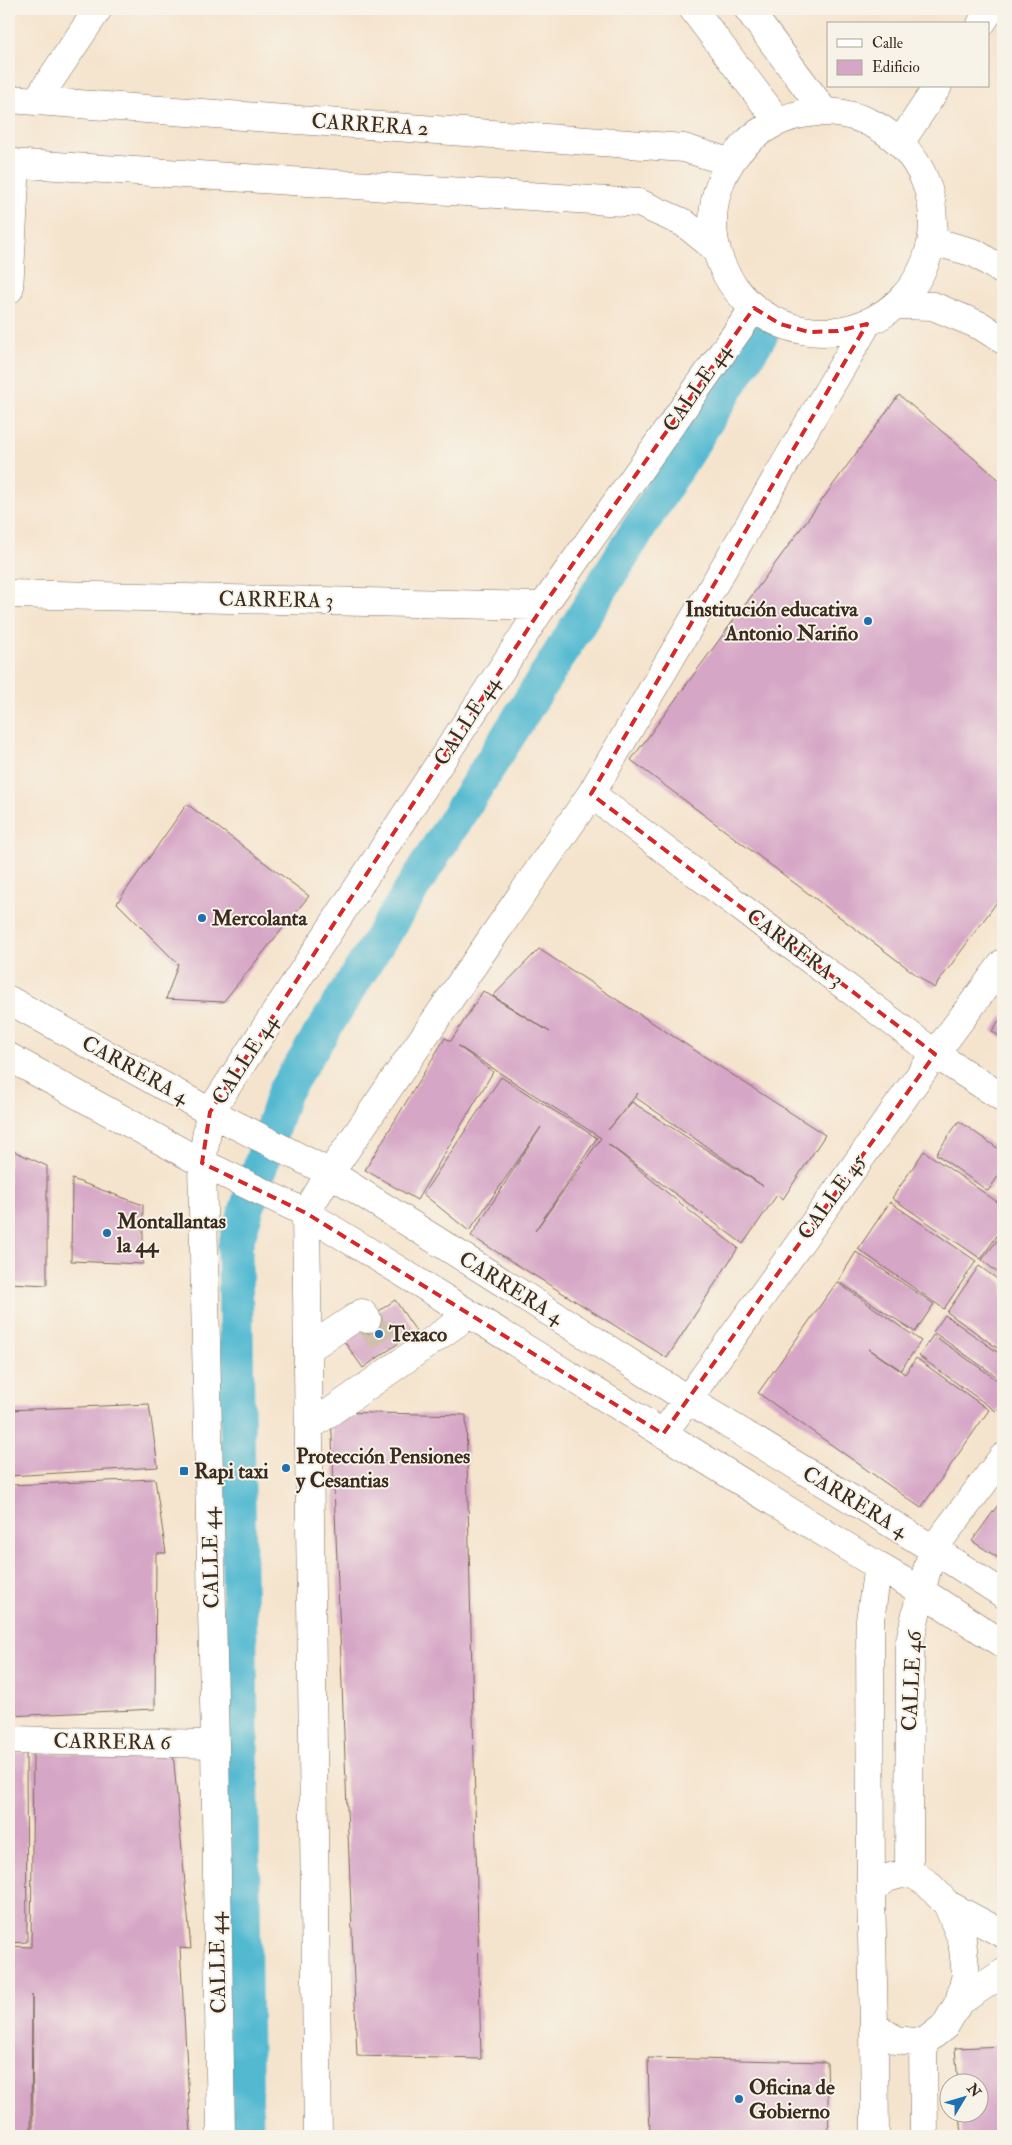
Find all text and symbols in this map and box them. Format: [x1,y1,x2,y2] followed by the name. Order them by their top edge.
[827,22,990,88] legend
[872,34,903,53] text: Calle
[872,58,920,77] text: Edificio
[311,107,429,143] street label: CARRERA 2
[657,337,738,437] street label: CALLE 44
[218,586,334,614] street label: CARRERA 3
[685,596,859,647] place label: Institución educativa Antonio Nariño
[862,615,874,627] marker: Institución educativa Antonio Nariño
[428,670,507,771] street label: CALLE 44
[741,903,849,993] street label: CARRERA 3
[211,905,308,932] place label: Mercolanta
[196,912,208,924] marker: Mercolanta
[206,1009,285,1110] street label: CALLE 44
[77,1030,195,1111] street label: CARRERA 4
[792,1148,873,1245] street label: CALLE 45
[116,1208,226,1259] place label: Montallantas la 44
[101,1227,113,1239] marker: Montallantas la 44
[454,1245,570,1332] street label: CARRERA 4
[388,1321,447,1348] place label: Texaco
[373,1328,385,1340] marker: Texaco
[295,1443,470,1494] place label: Protección Pensiones y Cesantias
[194,1458,269,1485] place label: Rapi taxi
[797,1460,914,1545] street label: CARRERA 4
[280,1462,292,1474] marker: Protección Pensiones y Cesantias
[178,1465,190,1477] marker: Rapi taxi
[197,1505,225,1609] street label: CALLE 44
[896,1629,928,1732] street label: CALLE 46
[53,1727,172,1757] street label: CARRERA 6
[204,1910,232,2014] street label: CALLE 44
[940,2072,990,2122] north arrow
[749,2074,835,2125] place label: Oficina de Gobierno
[963,2079,985,2101] text: N
[733,2093,745,2105] marker: Oficina de Gobierno

